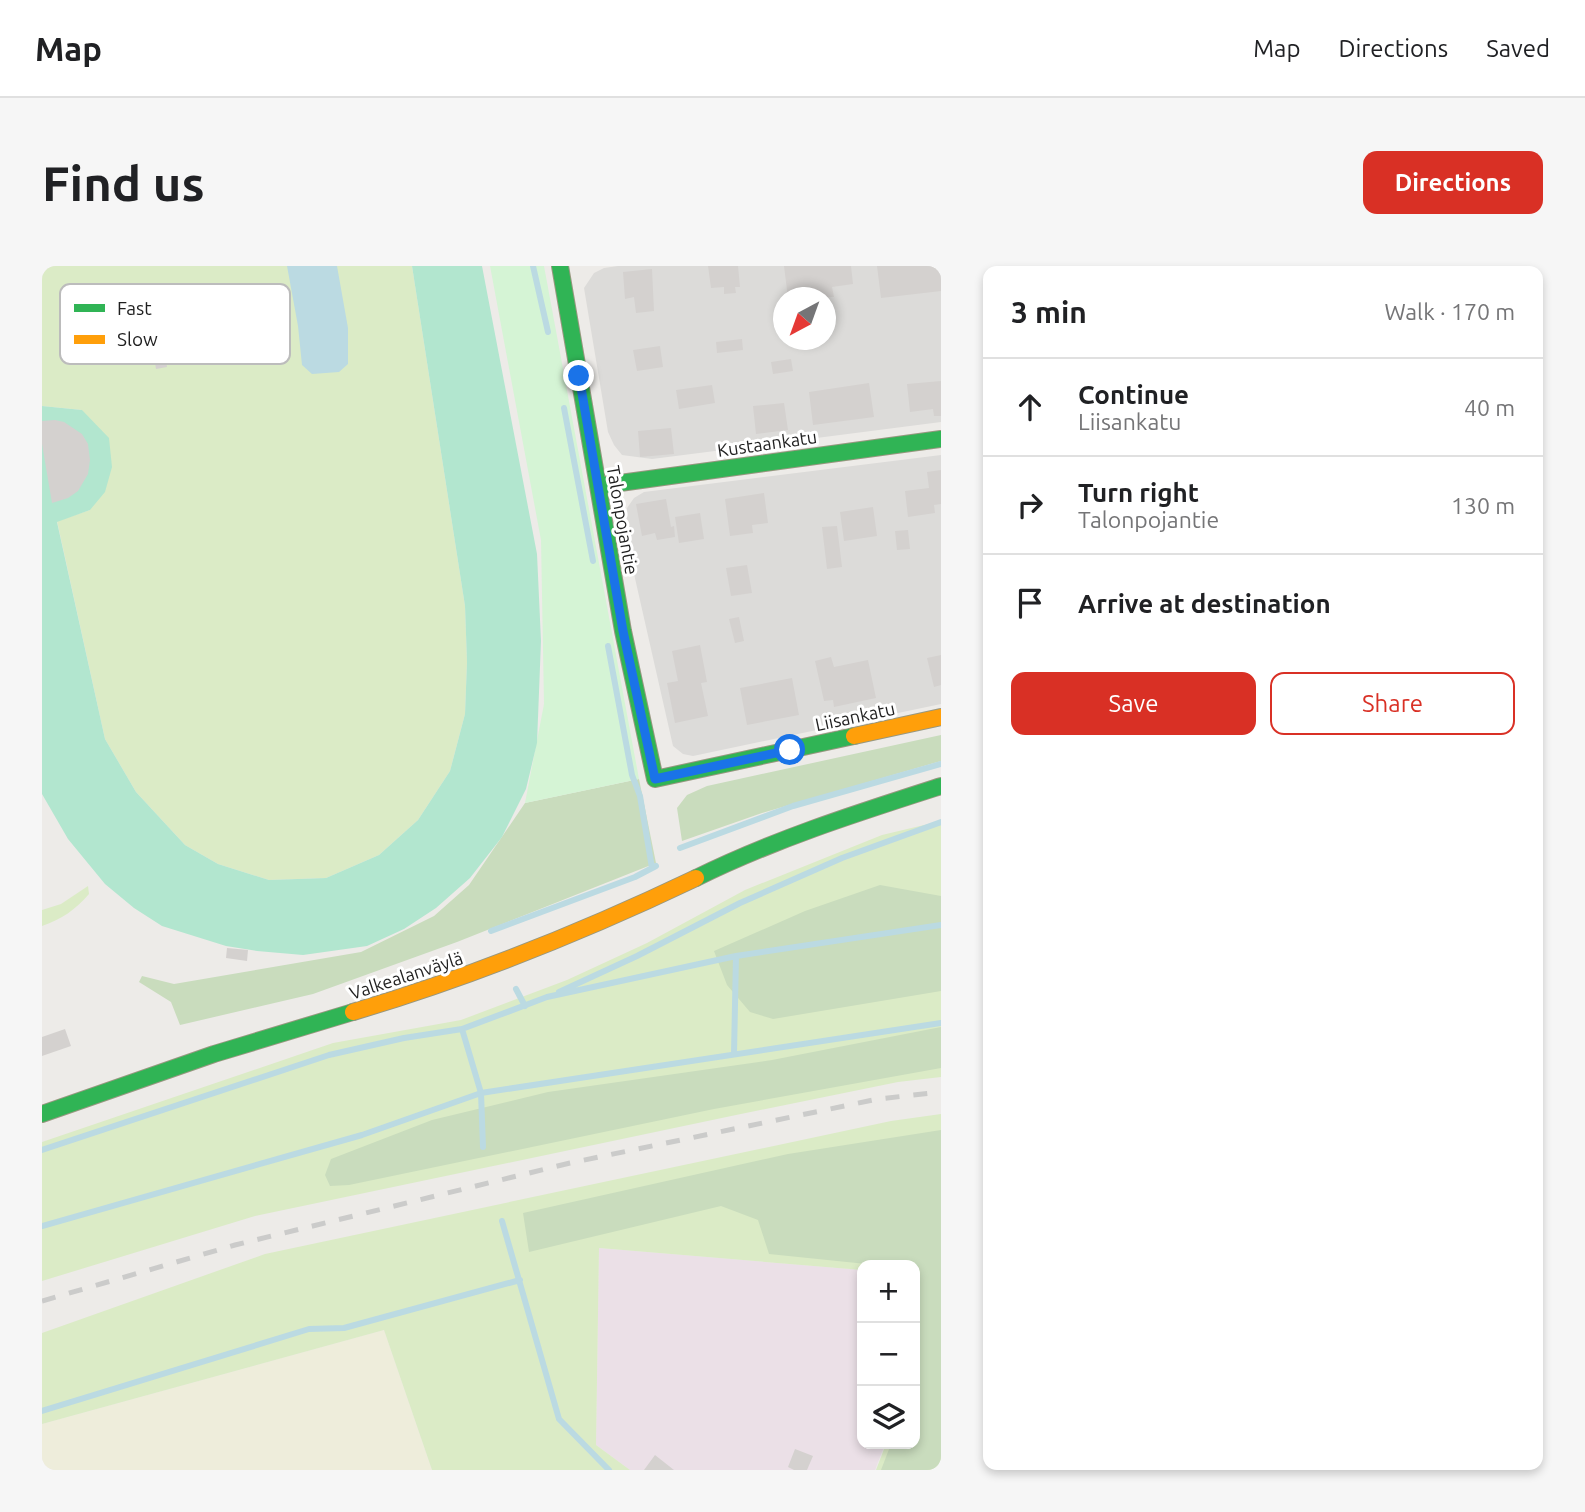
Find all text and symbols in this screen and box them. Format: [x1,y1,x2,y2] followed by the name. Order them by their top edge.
[35,30,102,67] text: Map
[1253,35,1300,62] text: Map
[1338,35,1448,62] text: Directions
[1486,35,1550,62] text: Saved
[1363,151,1543,214] button: Directions
[42,155,205,210] text: Find us
[60,284,290,364] legend
[773,287,836,350] north arrow
[1011,295,1087,329] text: 3 min
[117,297,152,319] text: Fast
[1384,299,1515,324] text: Walk · 170 m
[117,328,158,350] text: Slow
[563,360,594,391] route end
[1078,380,1189,409] text: Continue
[1011,388,1049,426] icon: ahead
[1464,395,1515,420] text: 40 m
[1078,409,1181,434] text: Liisankatu
[716,426,818,460] street label: Kustaankatu
[604,464,642,576] street label: Talonpojantie
[1078,478,1199,507] text: Turn right
[1011,486,1049,524] icon: right
[1451,493,1515,518] text: 130 m
[1078,507,1219,532] text: Talonpojantie
[1011,584,1049,622] icon: arrive
[1078,589,1331,618] text: Arrive at destination
[1011,672,1256,735] button: Save
[1270,672,1515,735] button: Share
[813,698,897,734] street label: Liisankatu
[774,734,805,765] route start
[347,947,465,1003] street label: Valkealanväylä
[857,1260,920,1449] map controls
[857,1260,920,1323] button: +
[857,1323,920,1386] button: −
[857,1386,920,1449] button: layers

